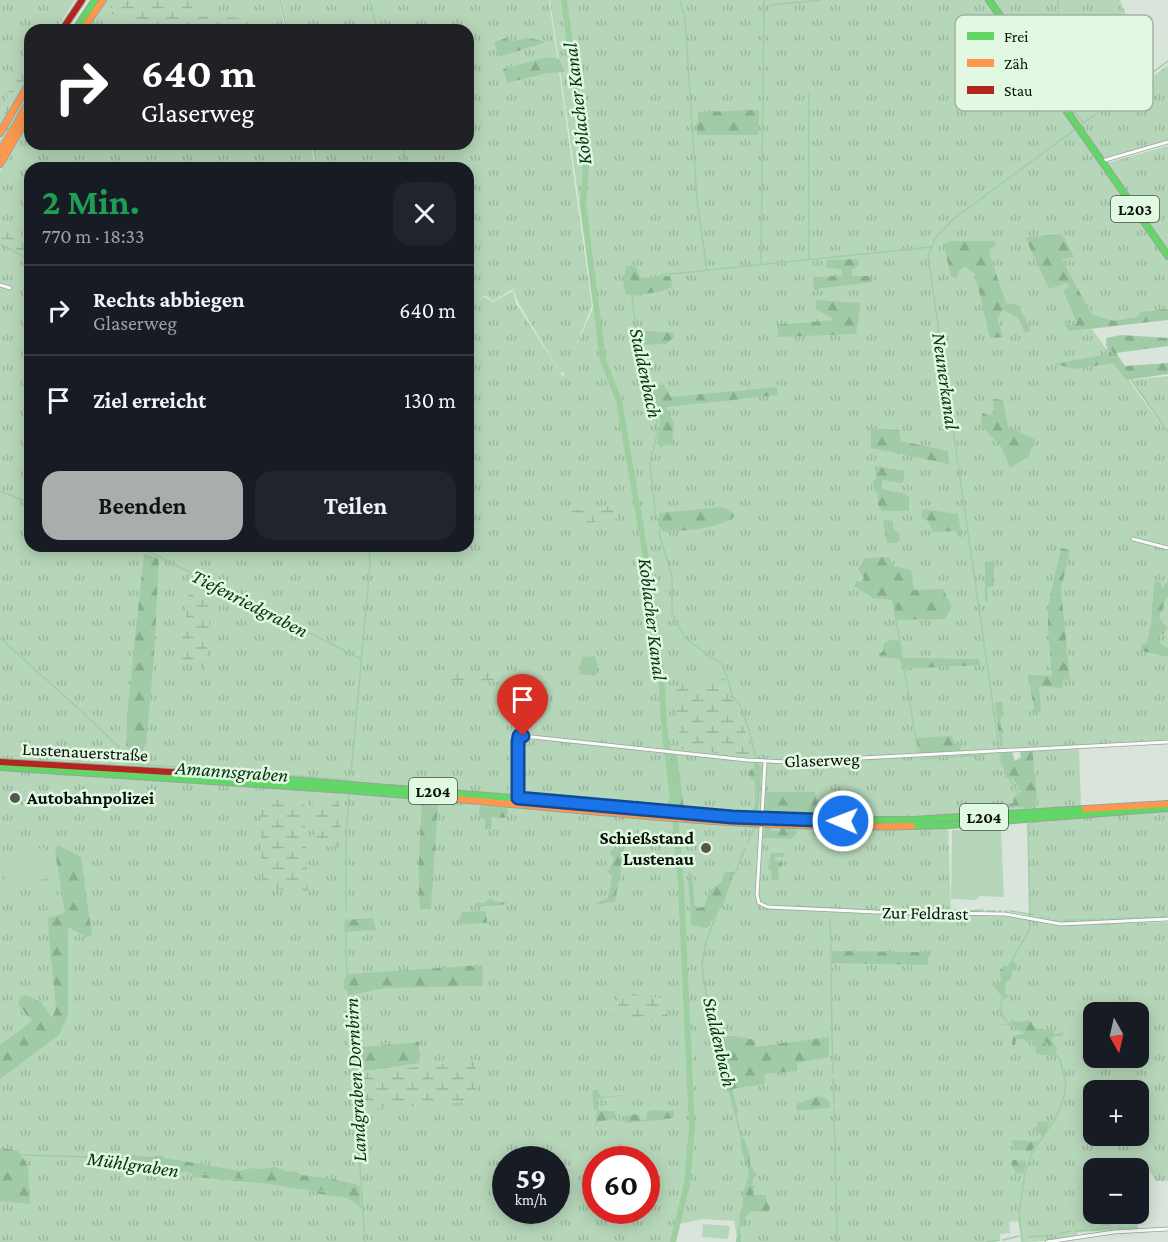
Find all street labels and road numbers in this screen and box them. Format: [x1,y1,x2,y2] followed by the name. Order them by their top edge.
[1111,196,1159,222] road number: L203
[21,739,149,765] street label: Lustenauerstraße
[784,749,860,771] street label: Glaserweg
[409,778,457,804] road number: L204
[960,804,1008,830] road number: L204
[882,902,969,924] street label: Zur Feldrast

